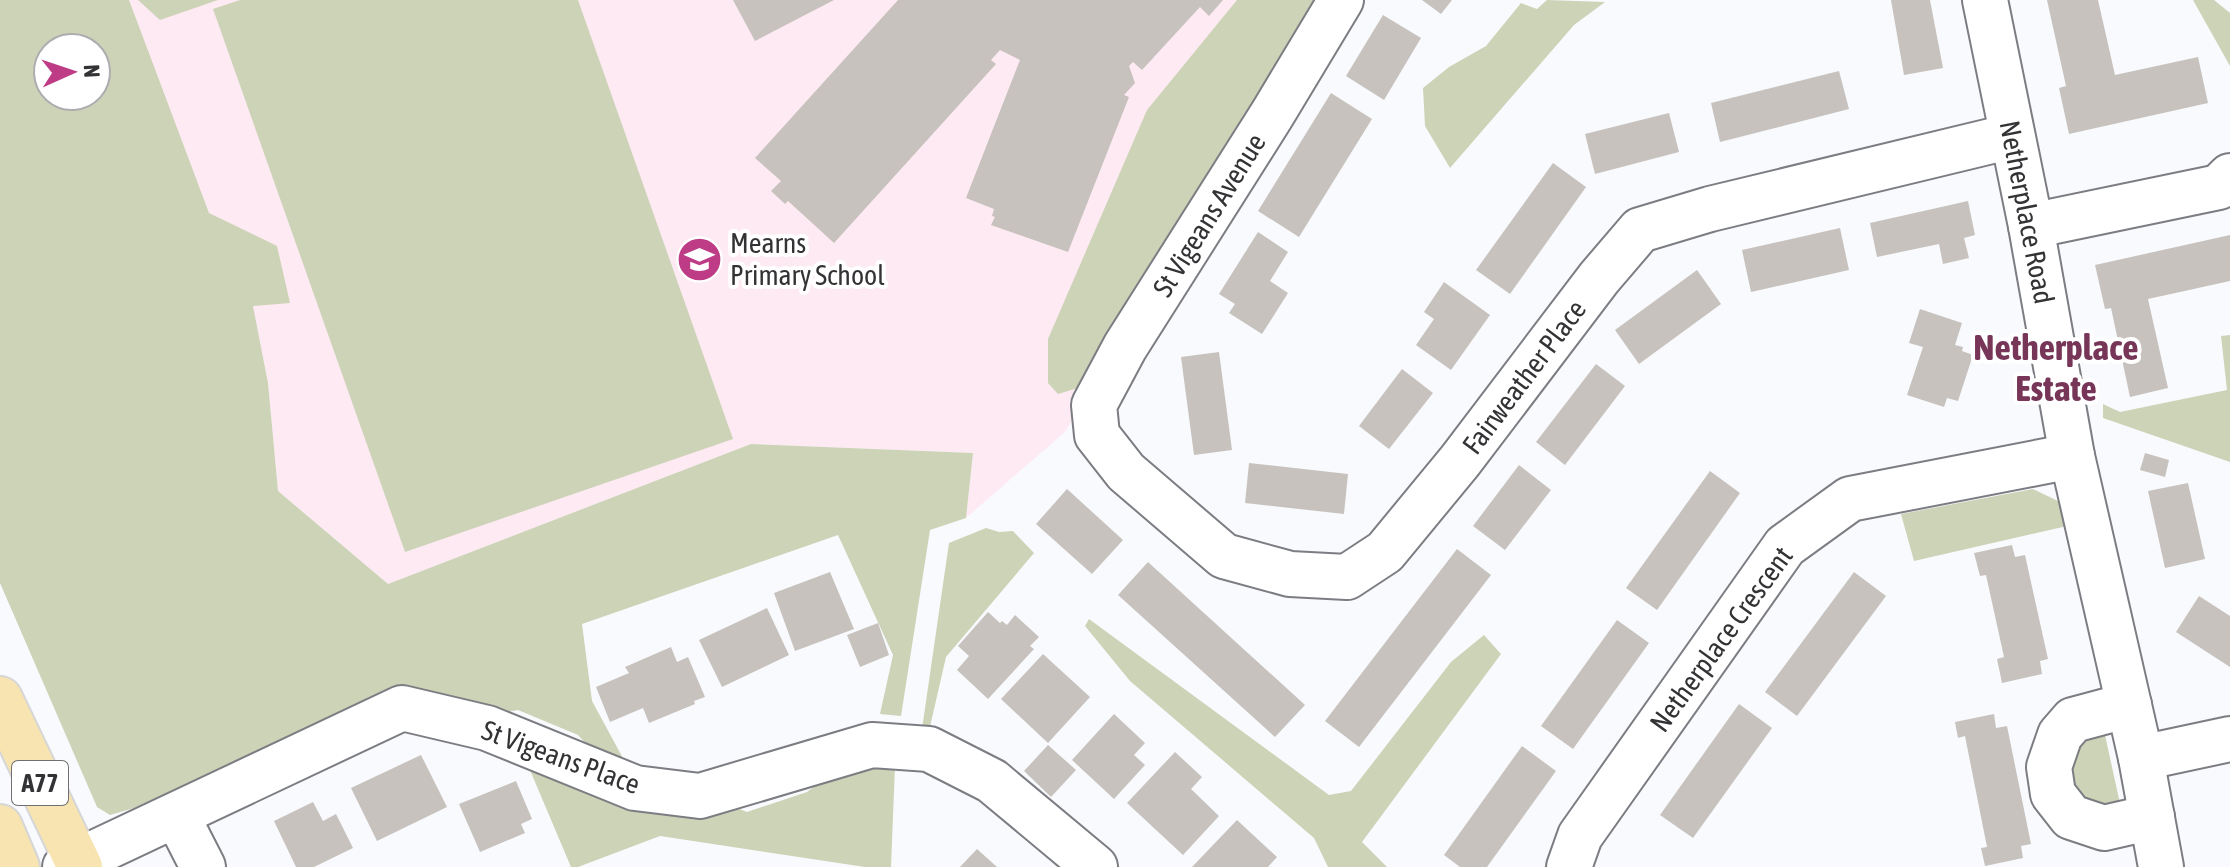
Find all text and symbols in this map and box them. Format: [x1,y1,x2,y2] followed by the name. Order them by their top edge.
[32,32,112,112] north arrow
[79,64,105,78] text: N
[1994,118,2060,306] street label: Netherplace Road
[1146,128,1272,302] street label: St Vigeans Avenue
[730,227,885,291] place label: Mearns Primary School
[675,235,723,283] school or university icon: Mearns Primary School
[1456,294,1592,460] street label: Fairweather Place
[1973,326,2139,409] district label: Netherplace Estate
[1643,540,1799,738] street label: Netherplace Crescent
[478,714,644,800] street label: St Vigeans Place
[12,761,68,805] road number: A77

